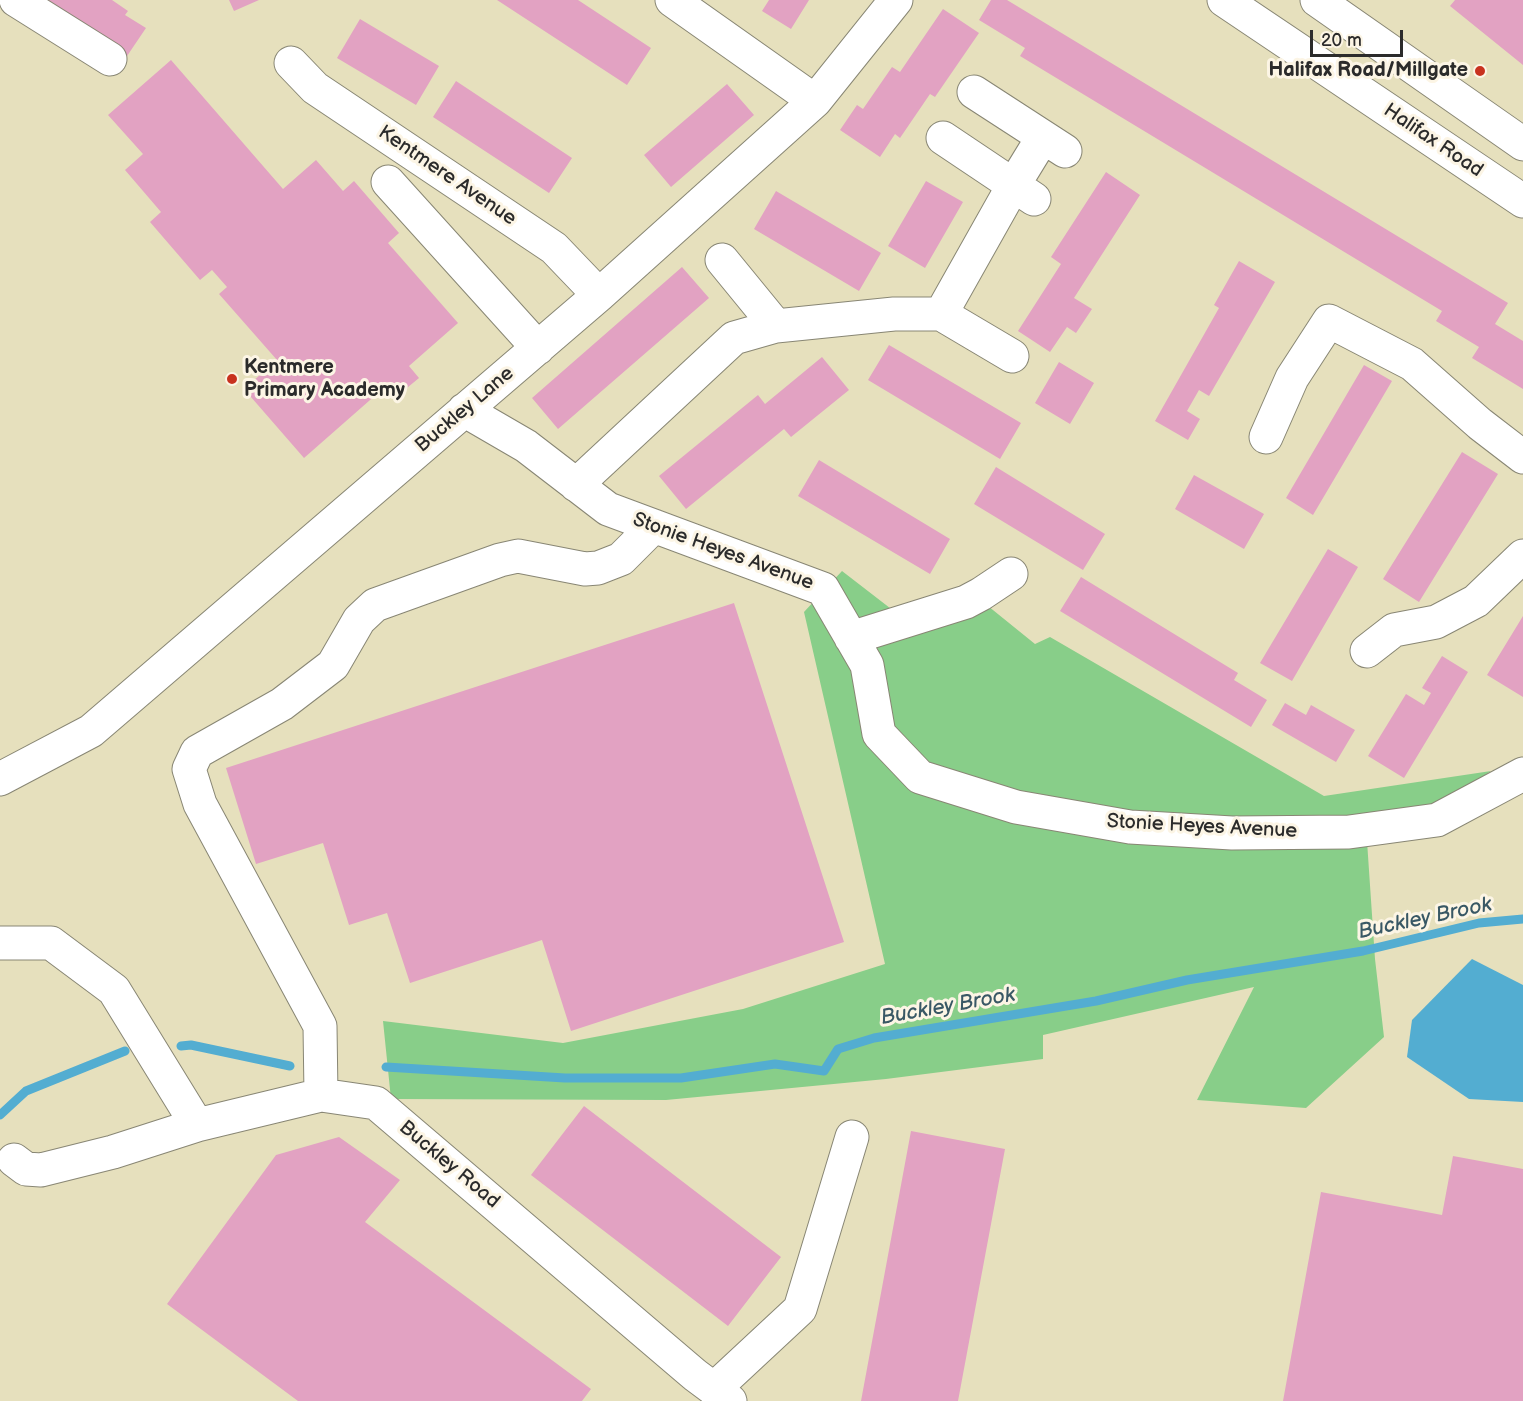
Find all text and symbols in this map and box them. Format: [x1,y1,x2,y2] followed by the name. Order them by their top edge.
[1313,18,1406,56] scale bar
[1321,30,1362,51] text: 20 m
[1269,59,1468,83] place label: Halifax Road/Millgate
[1473,64,1487,78] marker: Halifax Road/Millgate
[1379,99,1487,183] street label: Halifax Road
[373,121,521,231] street label: Kentmere Avenue
[244,356,405,403] place label: Kentmere Primary Academy
[411,362,519,458] street label: Buckley Lane
[225,372,239,386] marker: Kentmere Primary Academy
[629,508,817,596] street label: Stonie Heyes Avenue
[1106,810,1298,844] street label: Stonie Heyes Avenue
[1356,893,1494,945] water label: Buckley Brook
[879,983,1017,1031] water label: Buckley Brook
[394,1116,504,1214] street label: Buckley Road

